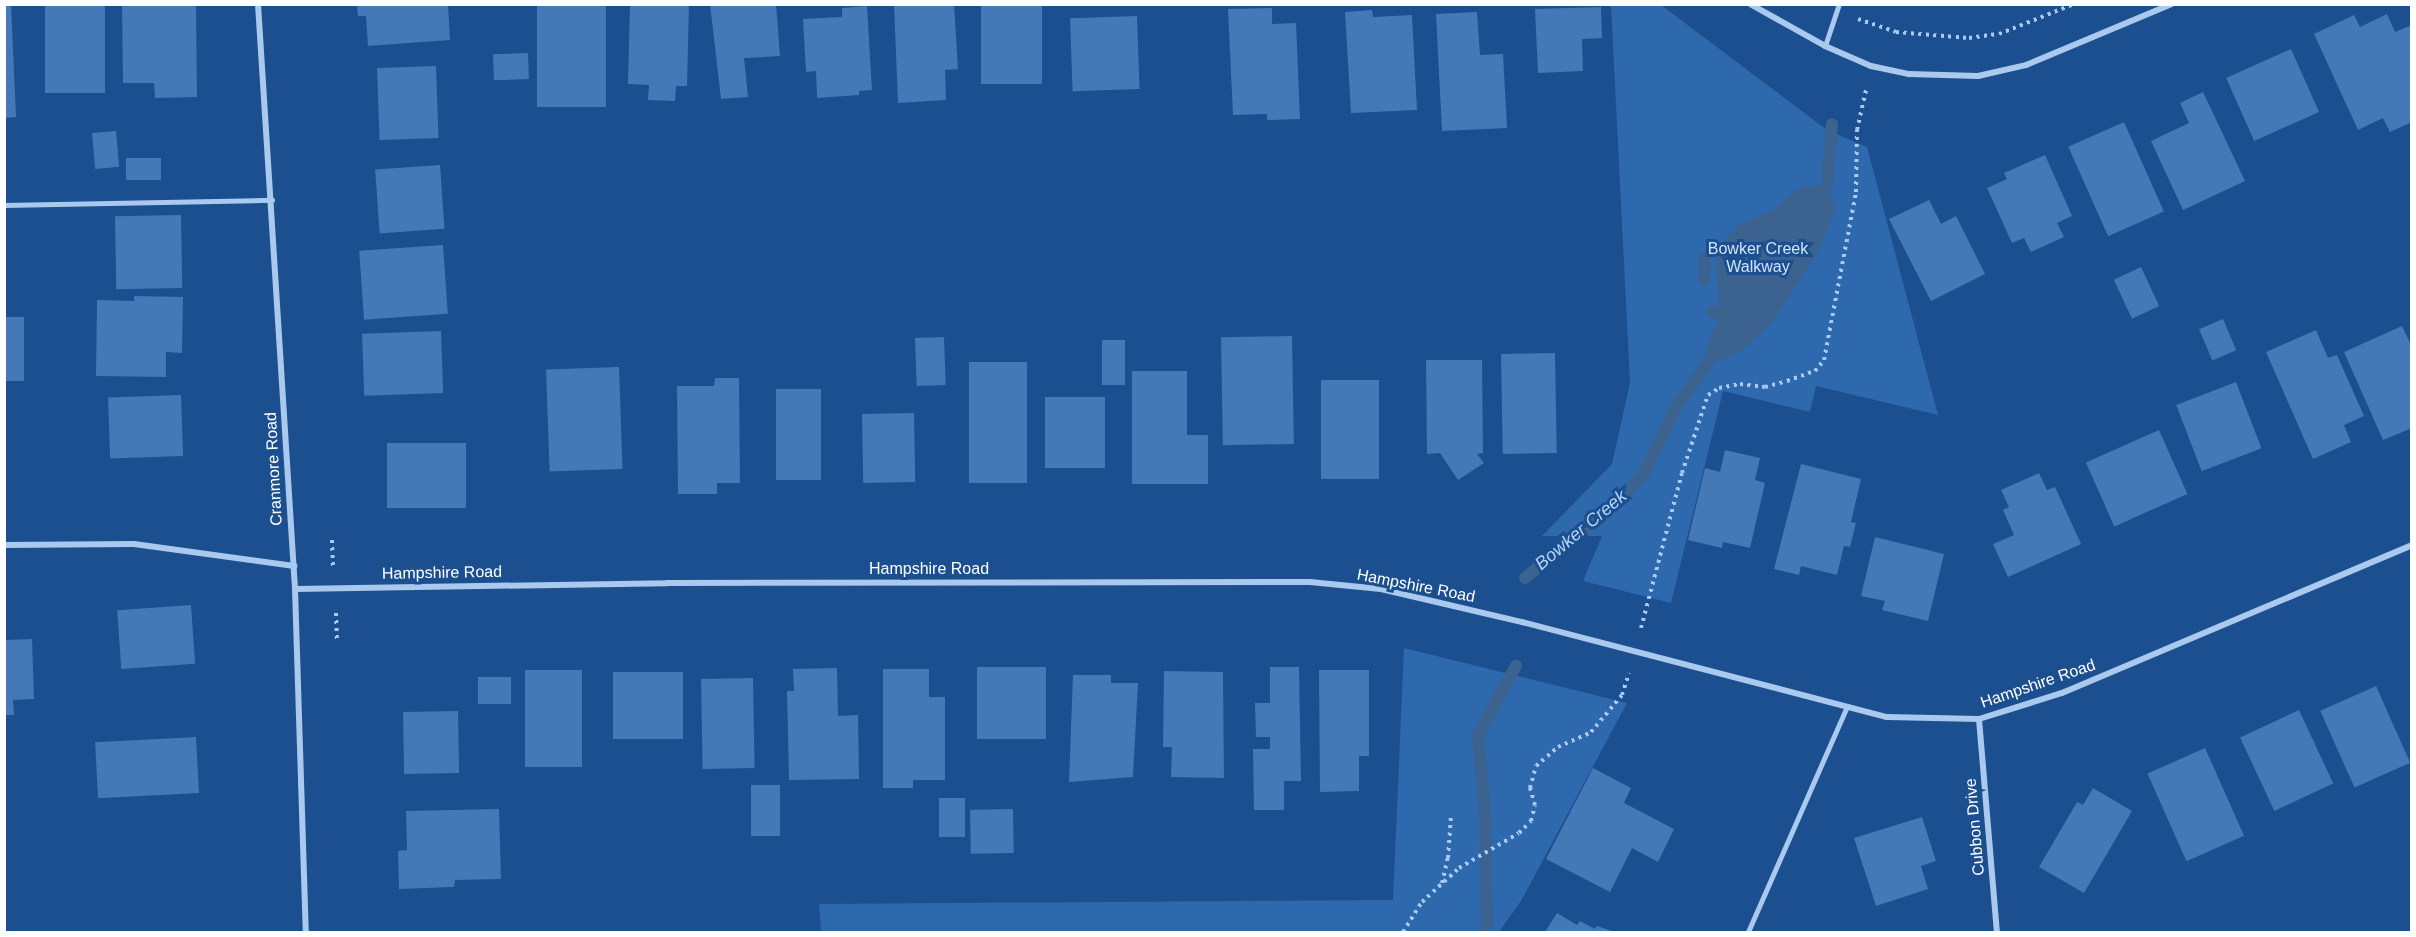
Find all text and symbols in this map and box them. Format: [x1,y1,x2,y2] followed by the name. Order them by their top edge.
[1708,239,1808,277] park label: Bowker Creek Walkway
[261,412,287,526] street label: Cranmore Road
[1531,485,1631,575] water label: Bowker Creek
[869,559,989,579] street label: Hampshire Road
[382,562,502,584] street label: Hampshire Road
[1355,565,1477,607] street label: Hampshire Road
[1978,655,2098,713] street label: Hampshire Road
[1961,777,1989,877] street label: Cubbon Drive

